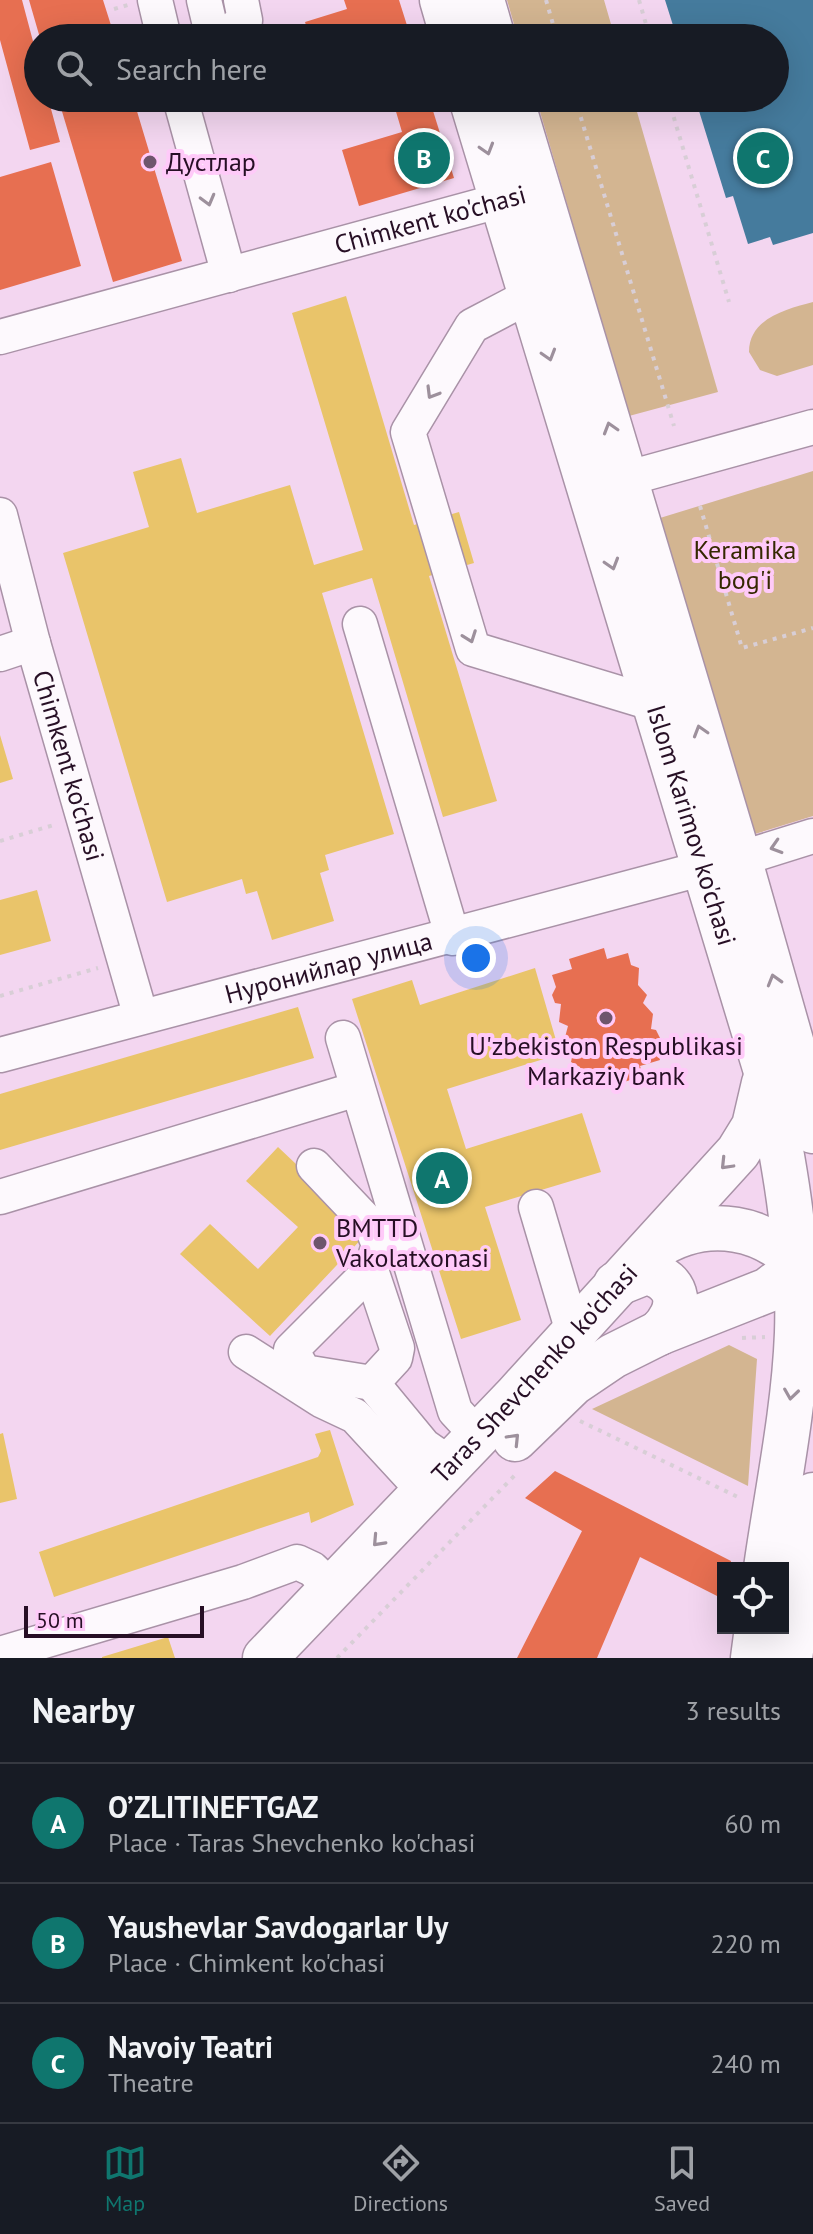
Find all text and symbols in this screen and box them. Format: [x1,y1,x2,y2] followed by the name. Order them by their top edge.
[24,24,789,112] search box
[52,46,96,90] icon: search
[116,49,267,88] text: Search here
[398,128,450,188] pin: B
[737,128,789,188] pin: C
[478,142,494,156] one-way arrow
[166,145,256,178] place label: Дустлар
[141,153,159,171] marker: Дустлар
[331,177,530,261] street label: Chimkent ko'chasi
[199,193,215,207] one-way arrow
[540,348,556,362] one-way arrow
[426,384,441,399] one-way arrow
[603,422,619,436] one-way arrow
[694,533,797,596] park label: Keramika bog'i
[603,556,619,570] one-way arrow
[461,629,477,643] one-way arrow
[26,666,112,865] street label: Chimkent ko'chasi
[640,701,744,950] street label: Islom Karimov ko'chasi
[693,724,709,738] one-way arrow
[769,838,783,854] one-way arrow
[221,924,436,1011] street label: Нуронийлар улица
[456,938,496,978] your location
[767,974,783,988] one-way arrow
[597,1009,615,1027] marker: U'zbekiston Respublikasi Markaziy bank
[469,1029,743,1092] place label: U'zbekiston Respublikasi Markaziy bank
[416,1148,468,1208] pin: A
[721,1155,736,1169] one-way arrow
[335,1211,489,1274] place label: BMTTD Vakolatxonasi
[311,1234,329,1252] marker: BMTTD Vakolatxonasi
[424,1256,644,1490] street label: Taras Shevchenko ko'chasi
[783,1387,800,1401] one-way arrow
[505,1434,519,1449] one-way arrow
[373,1532,387,1547] one-way arrow
[717,1562,789,1634] map controls
[717,1562,789,1634] button: locate
[24,1602,204,1638] scale bar
[36,1606,84,1634] text: 50 m
[32,1688,134,1732] text: Nearby
[686,1694,781,1727] text: 3 results
[108,1787,318,1826] text: O’ZLITINEFTGAZ
[50,1807,66,1840] text: A
[725,1807,781,1840] text: 60 m
[108,1826,475,1859] text: Place · Taras Shevchenko ko'chasi
[108,1907,448,1946] text: Yaushevlar Savdogarlar Uy
[50,1927,66,1960] text: B
[710,1927,781,1960] text: 220 m
[108,1946,385,1979] text: Place · Chimkent ko'chasi
[108,2027,273,2066] text: Navoiy Teatri
[51,2047,65,2080] text: C
[710,2047,781,2080] text: 240 m
[108,2066,194,2099] text: Theatre
[103,2141,147,2217] tab: Map
[353,2141,448,2217] tab: Directions
[654,2141,710,2217] tab: Saved

